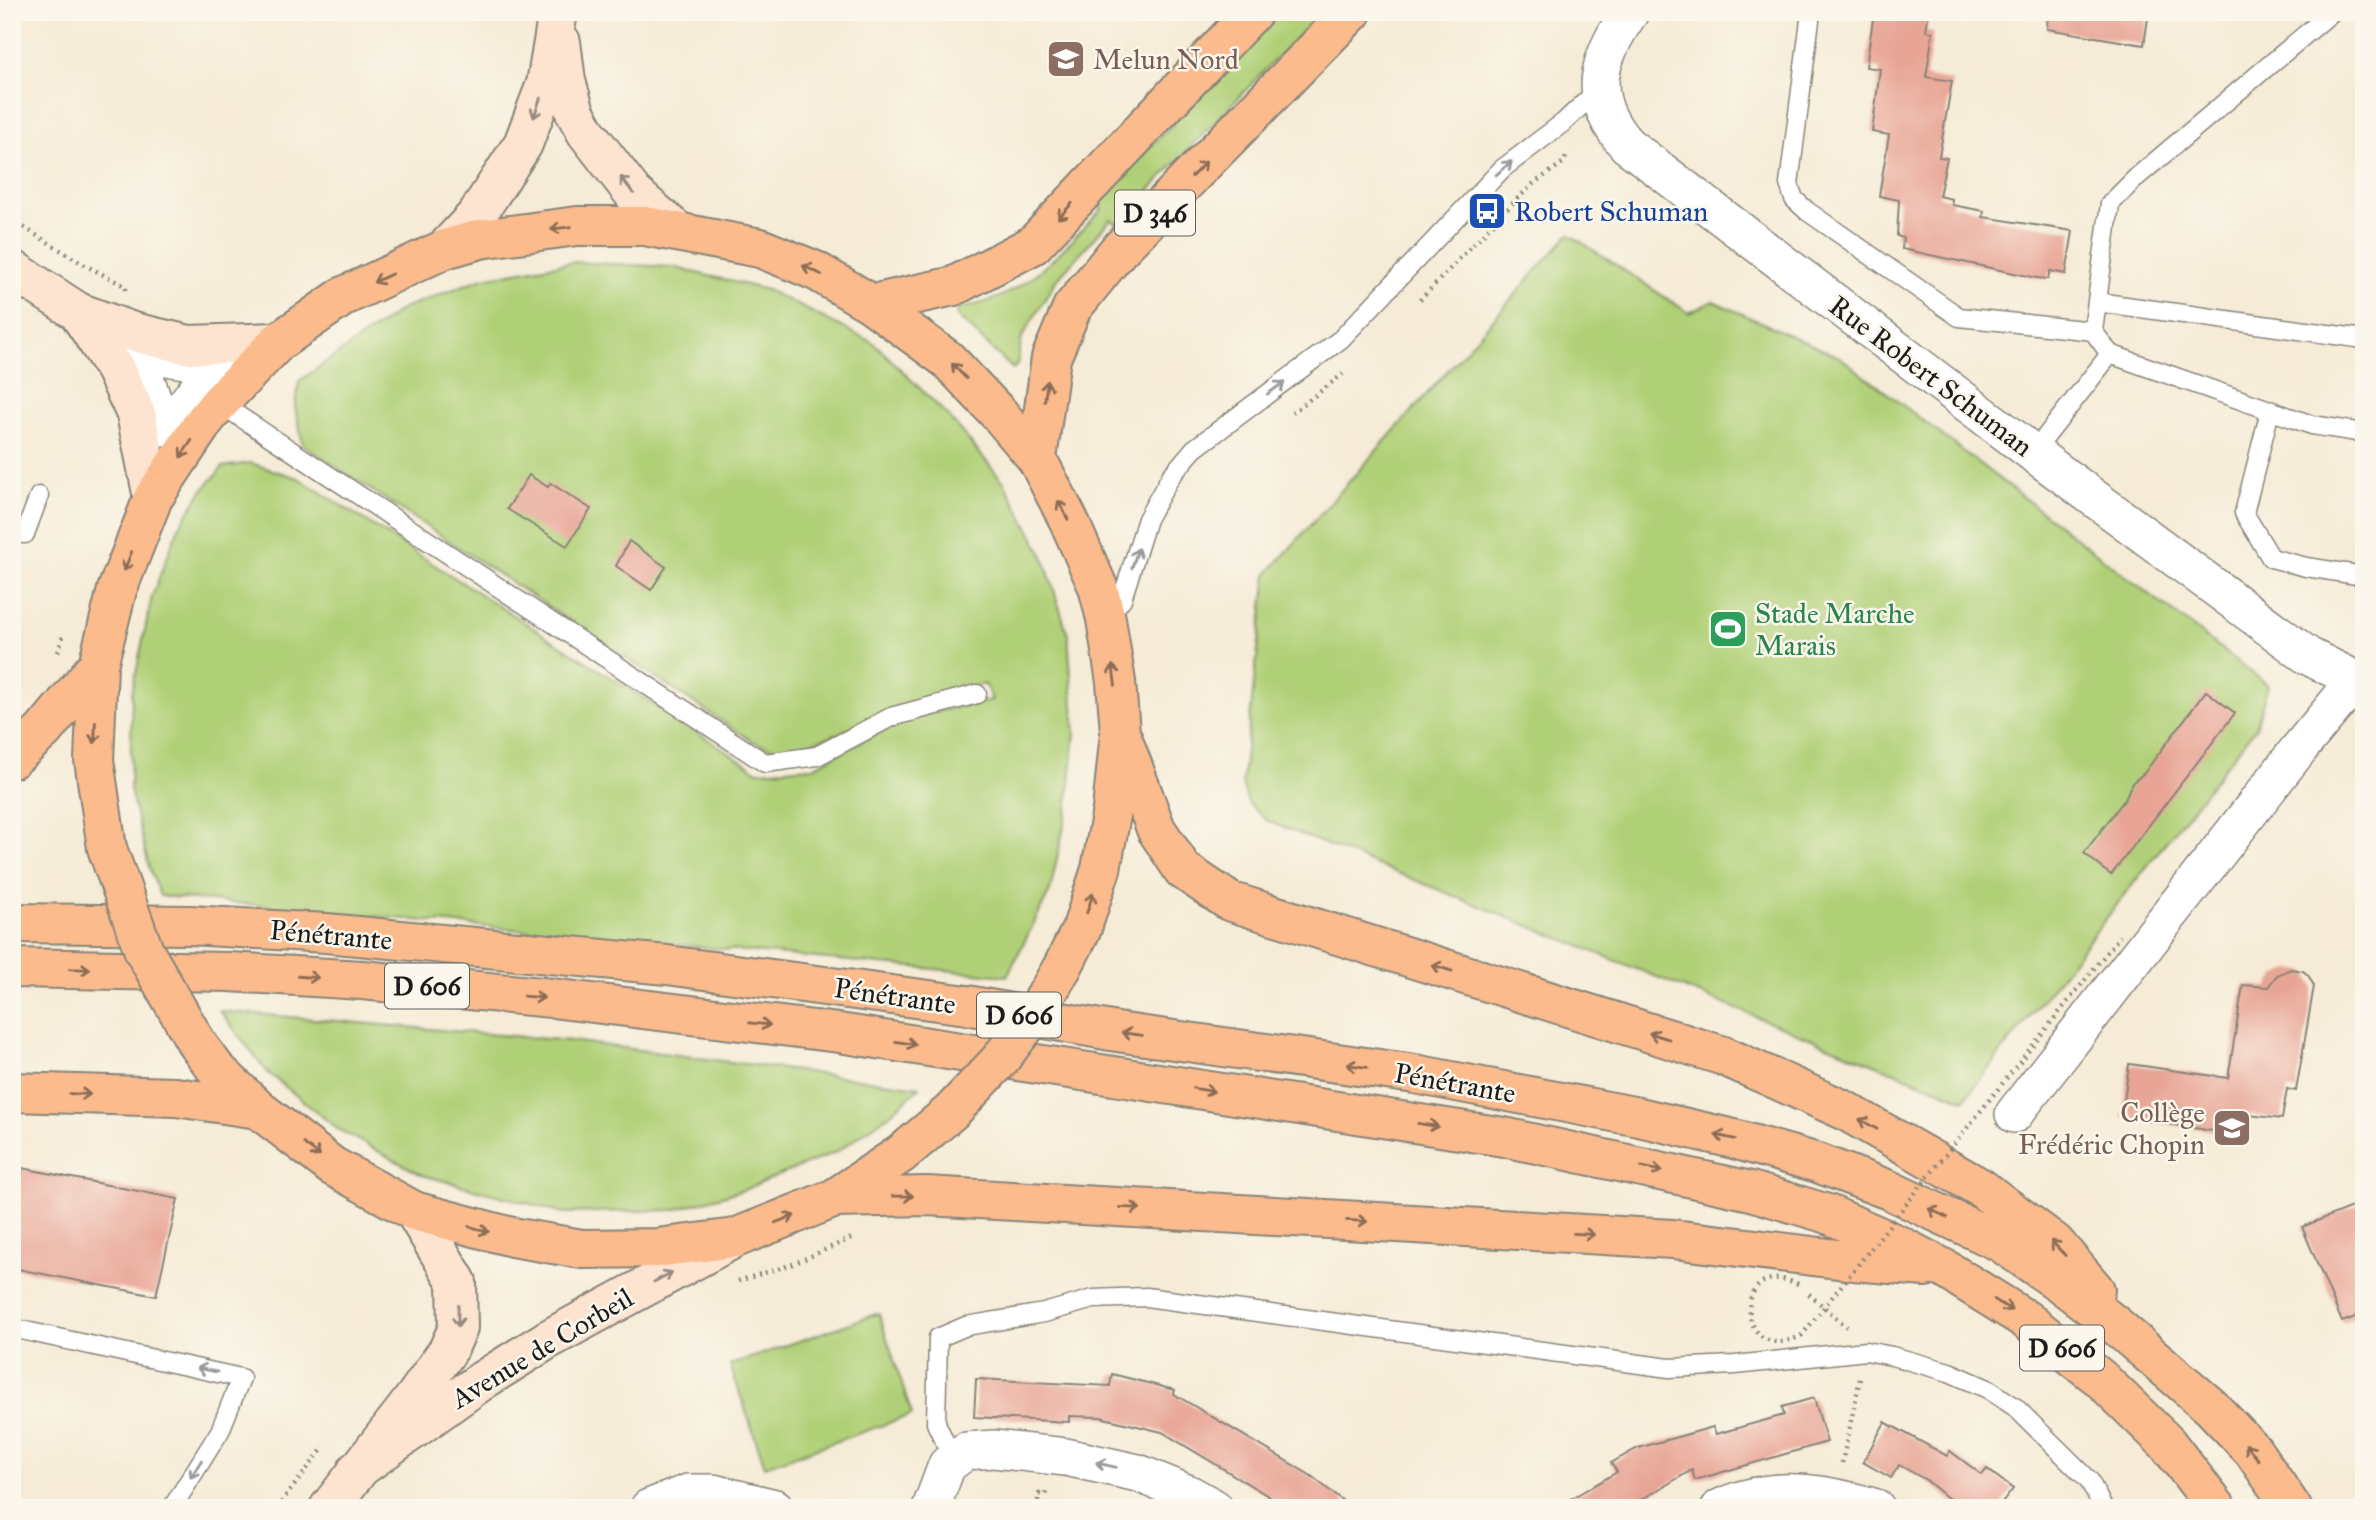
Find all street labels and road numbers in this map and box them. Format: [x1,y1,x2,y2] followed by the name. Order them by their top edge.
[1115,190,1195,235] road number: D 346
[1822,288,2040,464] street label: Rue Robert Schuman
[268,912,394,958] street label: Pénétrante
[385,964,469,1009] road number: D 606
[832,970,958,1022] street label: Pénétrante
[977,992,1061,1038] road number: D 606
[1392,1055,1518,1111] street label: Pénétrante
[444,1280,640,1417] street label: Avenue de Corbeil
[2020,1326,2104,1371] road number: D 606

